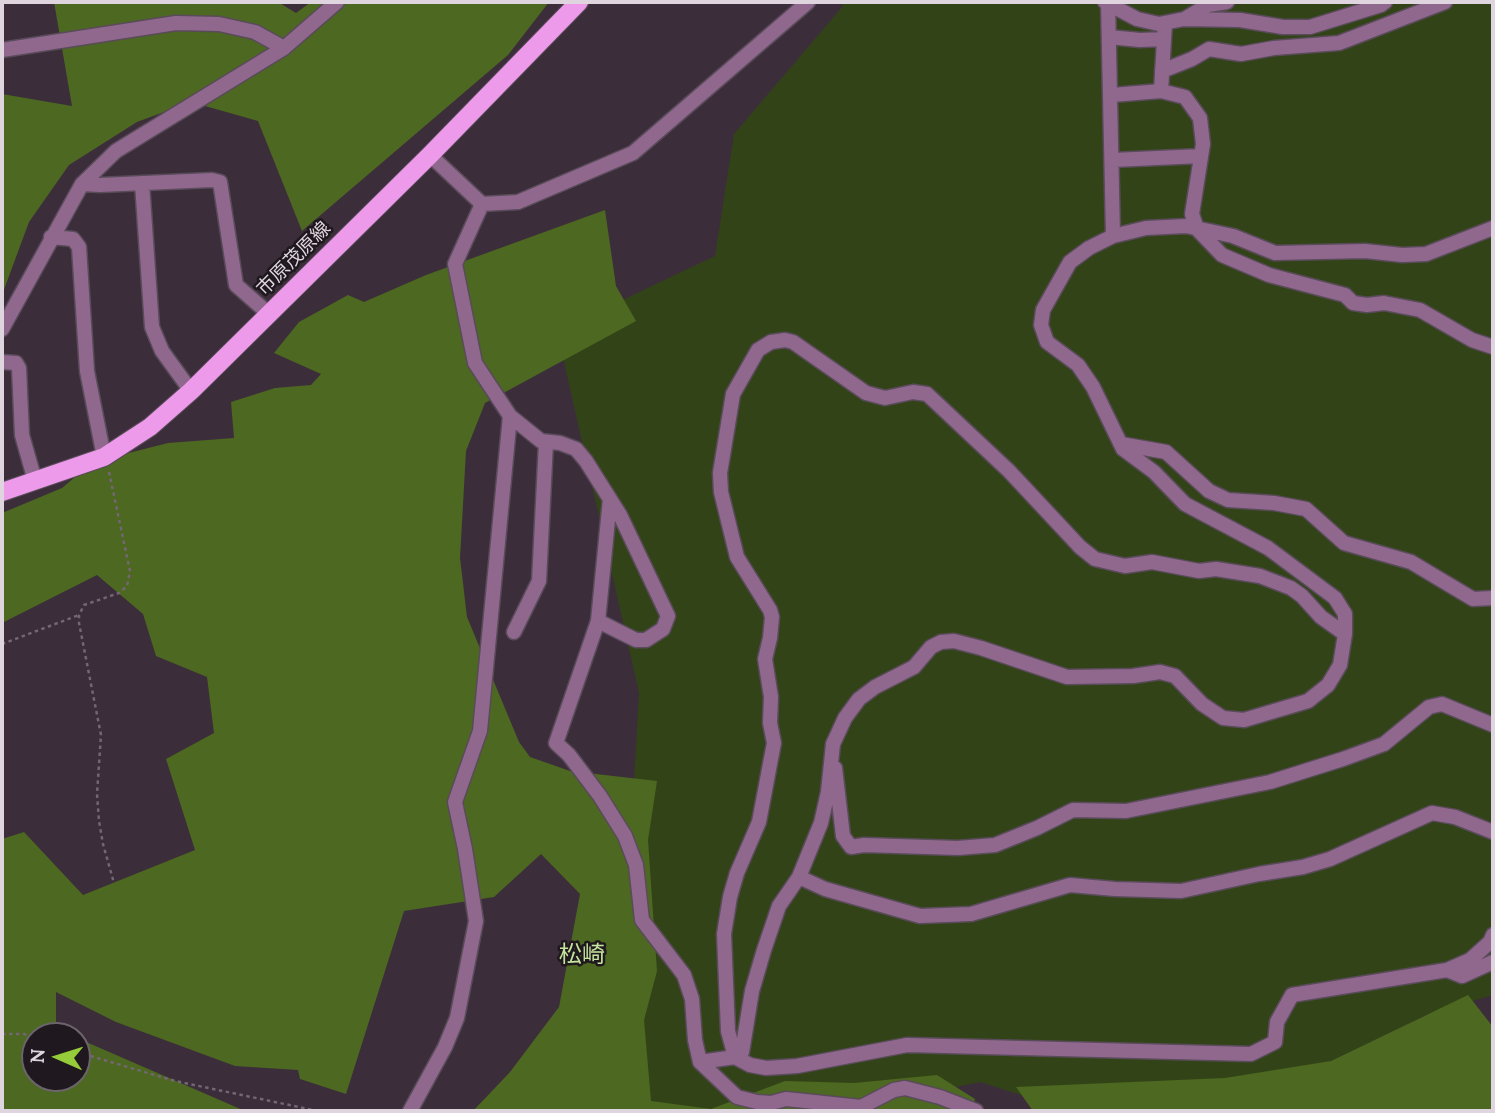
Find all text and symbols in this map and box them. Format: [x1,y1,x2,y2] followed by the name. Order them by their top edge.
[252,217,336,301] street label: 市原茂原線
[559,941,605,969] district label: 松崎
[21,1022,91,1092] north arrow
[25,1048,49,1064] text: N

